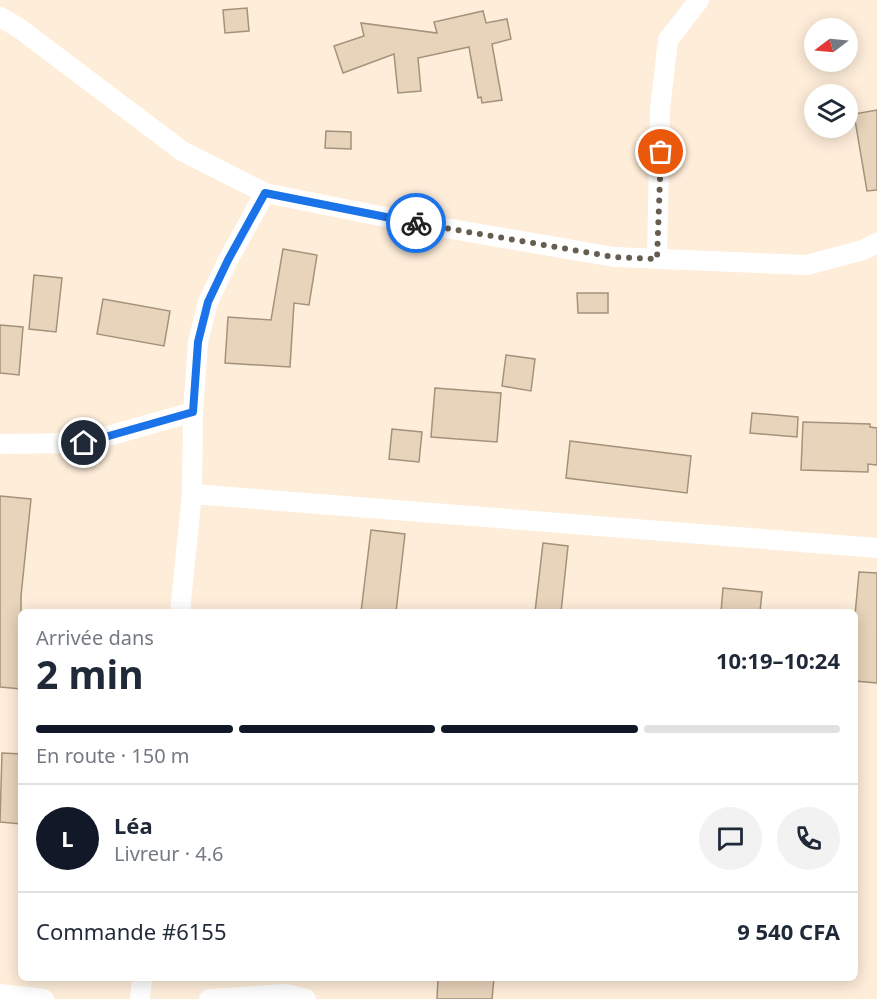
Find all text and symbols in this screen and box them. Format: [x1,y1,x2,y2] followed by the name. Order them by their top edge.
[804,18,858,72] north arrow
[804,18,858,138] map controls
[804,84,858,138] button: layers
[635,126,686,177] pin
[644,135,677,168] icon: bag
[386,193,446,253] courier
[400,207,433,240] icon: bike
[58,417,109,468] pin
[67,426,100,459] icon: home
[36,624,154,651] text: Arrivée dans
[716,645,840,675] text: 10:19–10:24
[36,647,143,700] text: 2 min
[36,742,189,769] text: En route · 150 m
[699,807,762,870] button: chat
[777,807,840,870] button: phone
[114,810,153,840] text: Léa
[61,823,74,853] text: L
[114,840,224,867] text: Livreur · 4.6
[36,916,227,946] text: Commande #6155
[737,916,840,946] text: 9 540 CFA

